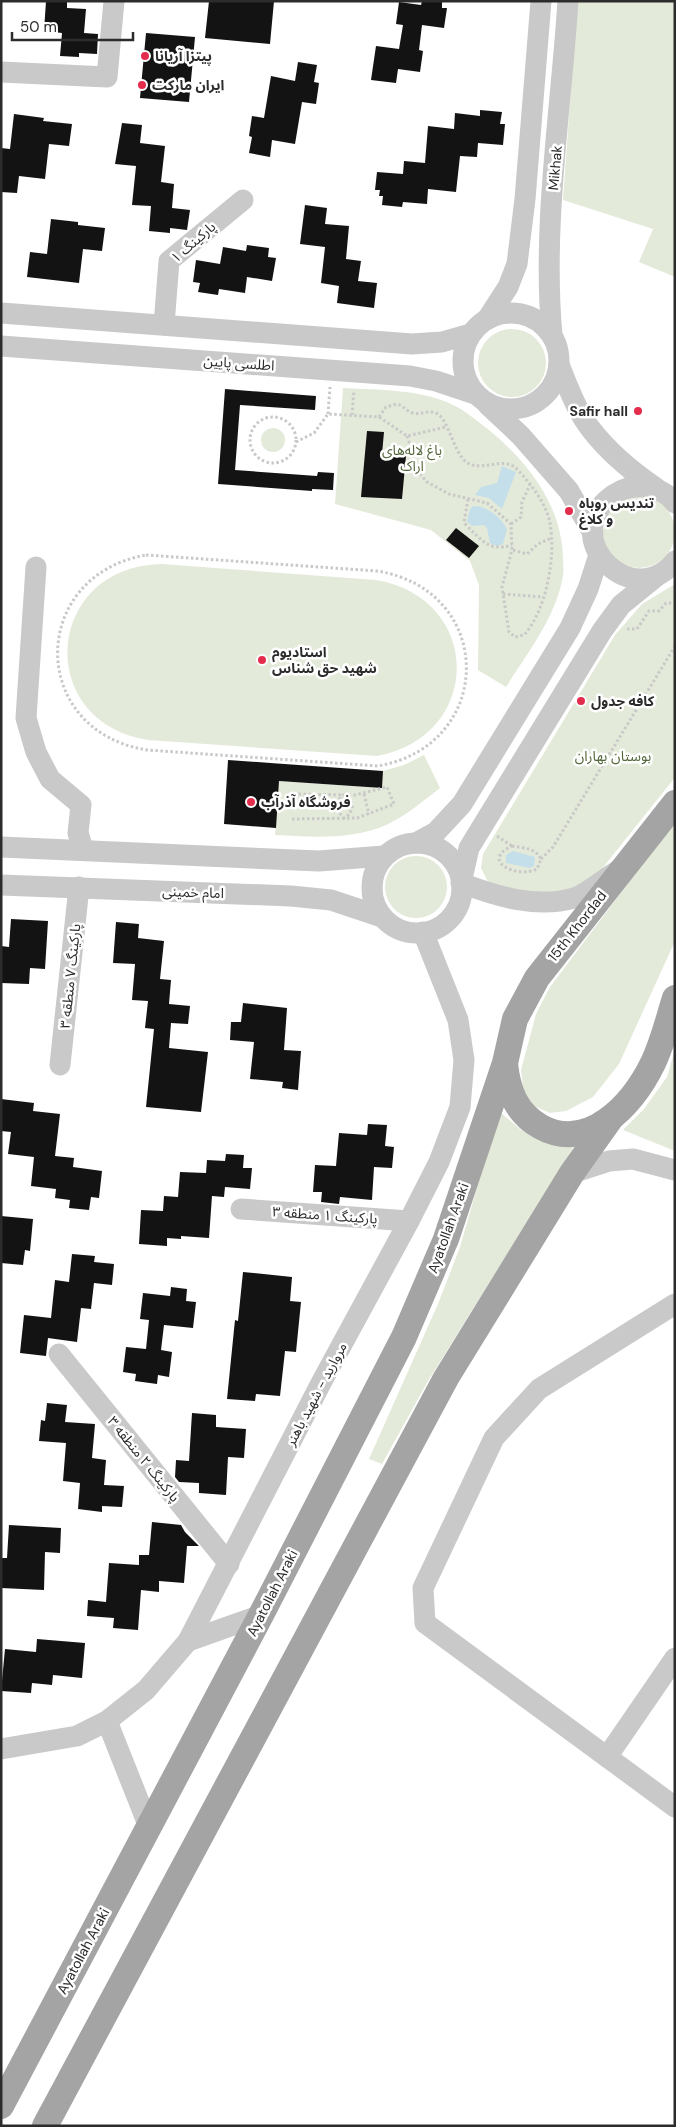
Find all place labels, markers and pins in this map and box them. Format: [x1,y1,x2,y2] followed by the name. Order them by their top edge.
[155,47,212,66] place label: پیتزا آریانا
[139,50,151,62] marker: پیتزا آریانا
[152,76,225,94] place label: ایران مارکت
[136,79,148,91] marker: ایران مارکت
[569,402,628,420] place label: Safir hall
[632,405,644,417] marker: Safir hall
[579,494,654,530] place label: تندیس روباه و کلاغ
[563,505,575,517] marker: تندیس روباه و کلاغ
[272,643,377,677] place label: استادیوم شهید حق شناس
[256,654,268,666] marker: استادیوم شهید حق شناس
[591,692,655,710] place label: کافه جدول
[575,695,587,707] marker: کافه جدول
[261,793,351,811] place label: فروشگاه آذرآب
[245,796,257,808] marker: فروشگاه آذرآب

